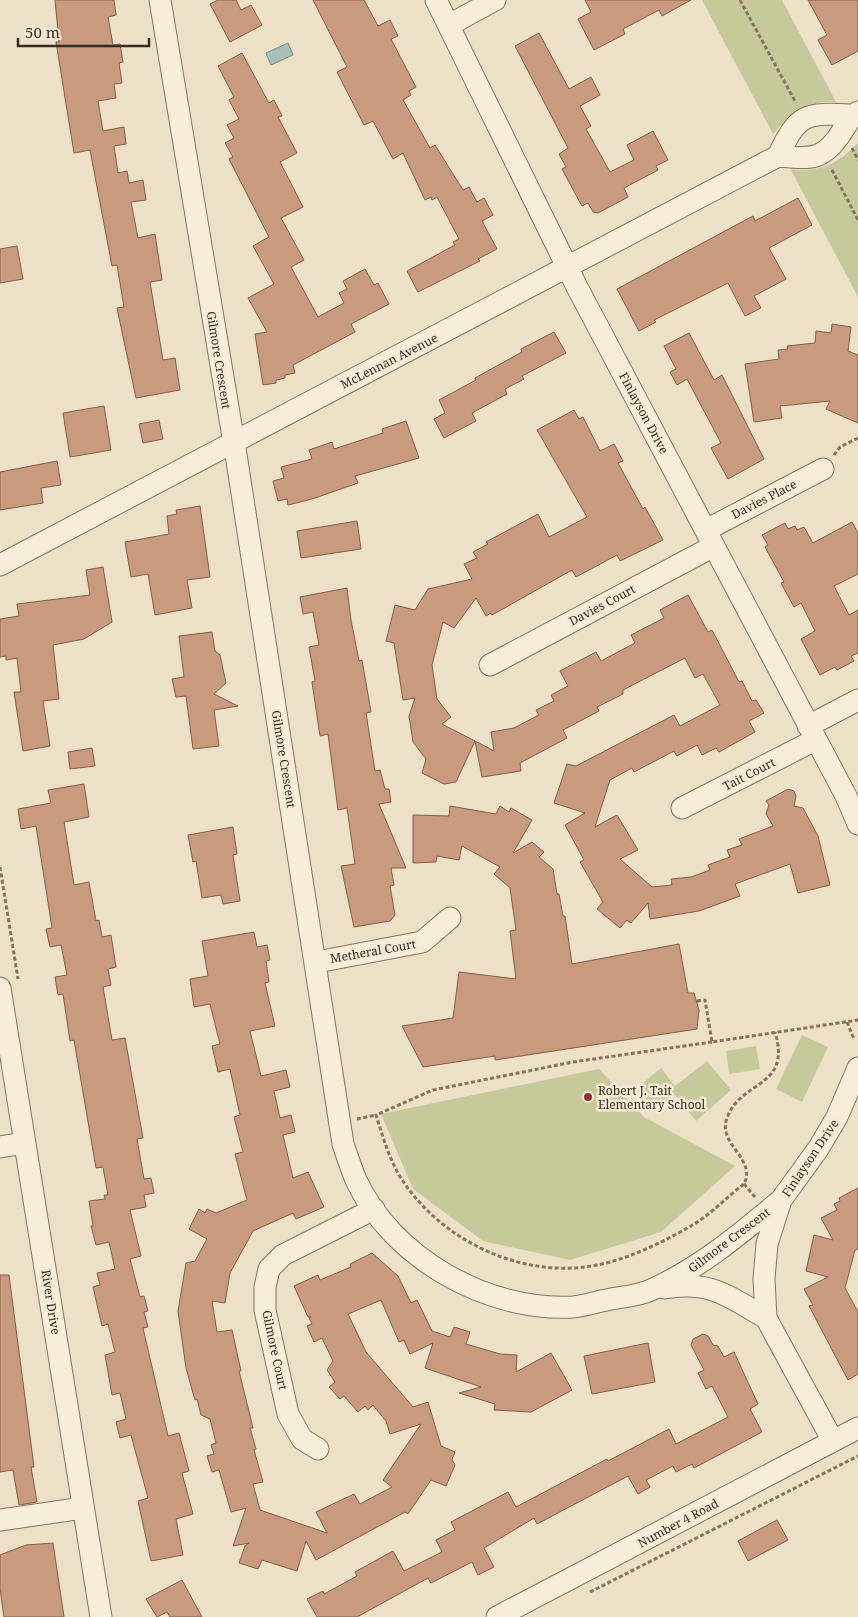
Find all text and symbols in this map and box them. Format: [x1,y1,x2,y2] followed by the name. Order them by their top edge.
[18,15,149,47] scale bar
[25,22,60,42] text: 50 m
[203,310,235,410] street label: Gilmore Crescent
[337,329,441,393] street label: McLennan Avenue
[615,369,673,457] street label: Finlayson Drive
[728,475,800,523] street label: Davies Place
[566,580,638,630] street label: Davies Court
[268,709,300,809] street label: Gilmore Crescent
[720,754,778,794] street label: Tait Court
[329,935,417,967] street label: Metheral Court
[598,1082,706,1113] place label: Robert J. Tait Elementary School
[582,1091,594,1103] marker: Robert J. Tait Elementary School
[778,1116,842,1200] street label: Finlayson Drive
[684,1204,774,1276] street label: Gilmore Crescent
[37,1268,65,1336] street label: River Drive
[258,1308,292,1392] street label: Gilmore Court
[635,1494,722,1551] street label: Number 4 Road

